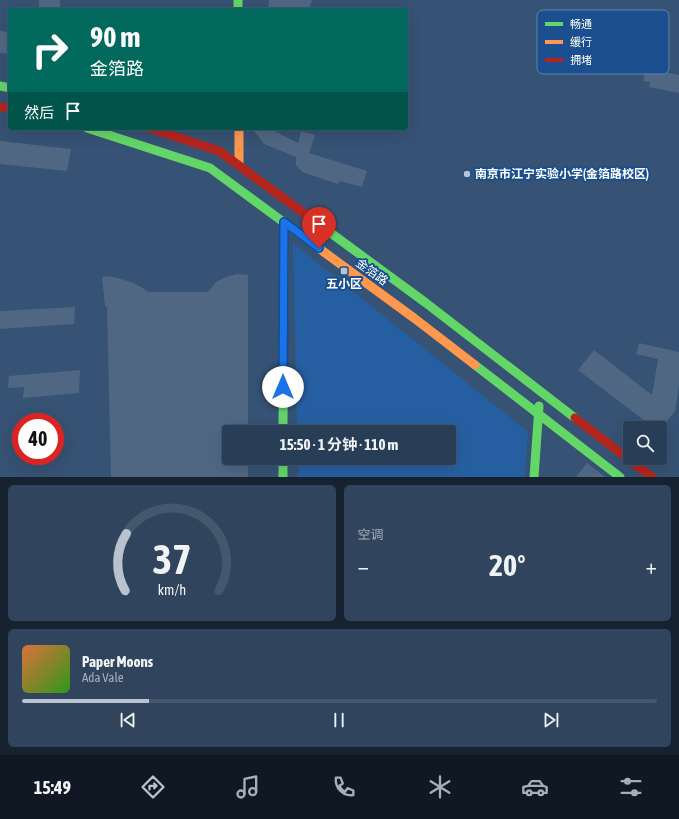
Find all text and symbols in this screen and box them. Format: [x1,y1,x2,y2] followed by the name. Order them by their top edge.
[537,10,669,74] legend
[570,18,592,30] text: 畅通
[90,21,140,53] text: 90 m
[24,24,76,76] icon: right
[570,36,592,48] text: 缓行
[570,54,592,66] text: 拥堵
[90,58,144,79] text: 金箔路
[62,100,84,122] icon: arrive
[24,104,54,121] text: 然后
[475,167,649,181] place label: 南京市江宁实验小学(金箔路校区)
[462,169,472,179] marker: 南京市江宁实验小学(金箔路校区)
[302,207,336,248] pin
[308,213,330,235] icon: arrive
[353,256,391,288] street label: 金箔路
[339,266,349,276] marker: 五小区
[326,277,362,291] place label: 五小区
[262,366,304,408] position arrow
[12,413,64,465] speed limit sign: 40
[623,421,667,465] map controls
[623,421,667,465] button: search
[280,436,398,453] text: 15:50 · 1 分钟 · 110 m
[358,527,384,542] text: 空调
[152,535,191,583] text: 37
[489,548,525,582] text: 20°
[358,553,369,579] text: −
[646,553,657,579] text: +
[158,582,186,598] text: km/h
[82,653,153,670] text: Paper Moons
[82,670,124,685] text: Ada Vale
[117,709,139,731] icon: previous
[328,709,350,731] icon: pause
[540,709,562,731] icon: next
[139,773,167,801] icon: directions
[234,773,262,801] icon: music
[330,773,358,801] icon: phone
[426,773,454,801] icon: climate
[521,773,549,801] icon: car
[617,773,645,801] icon: filters
[34,777,71,798] text: 15:49

